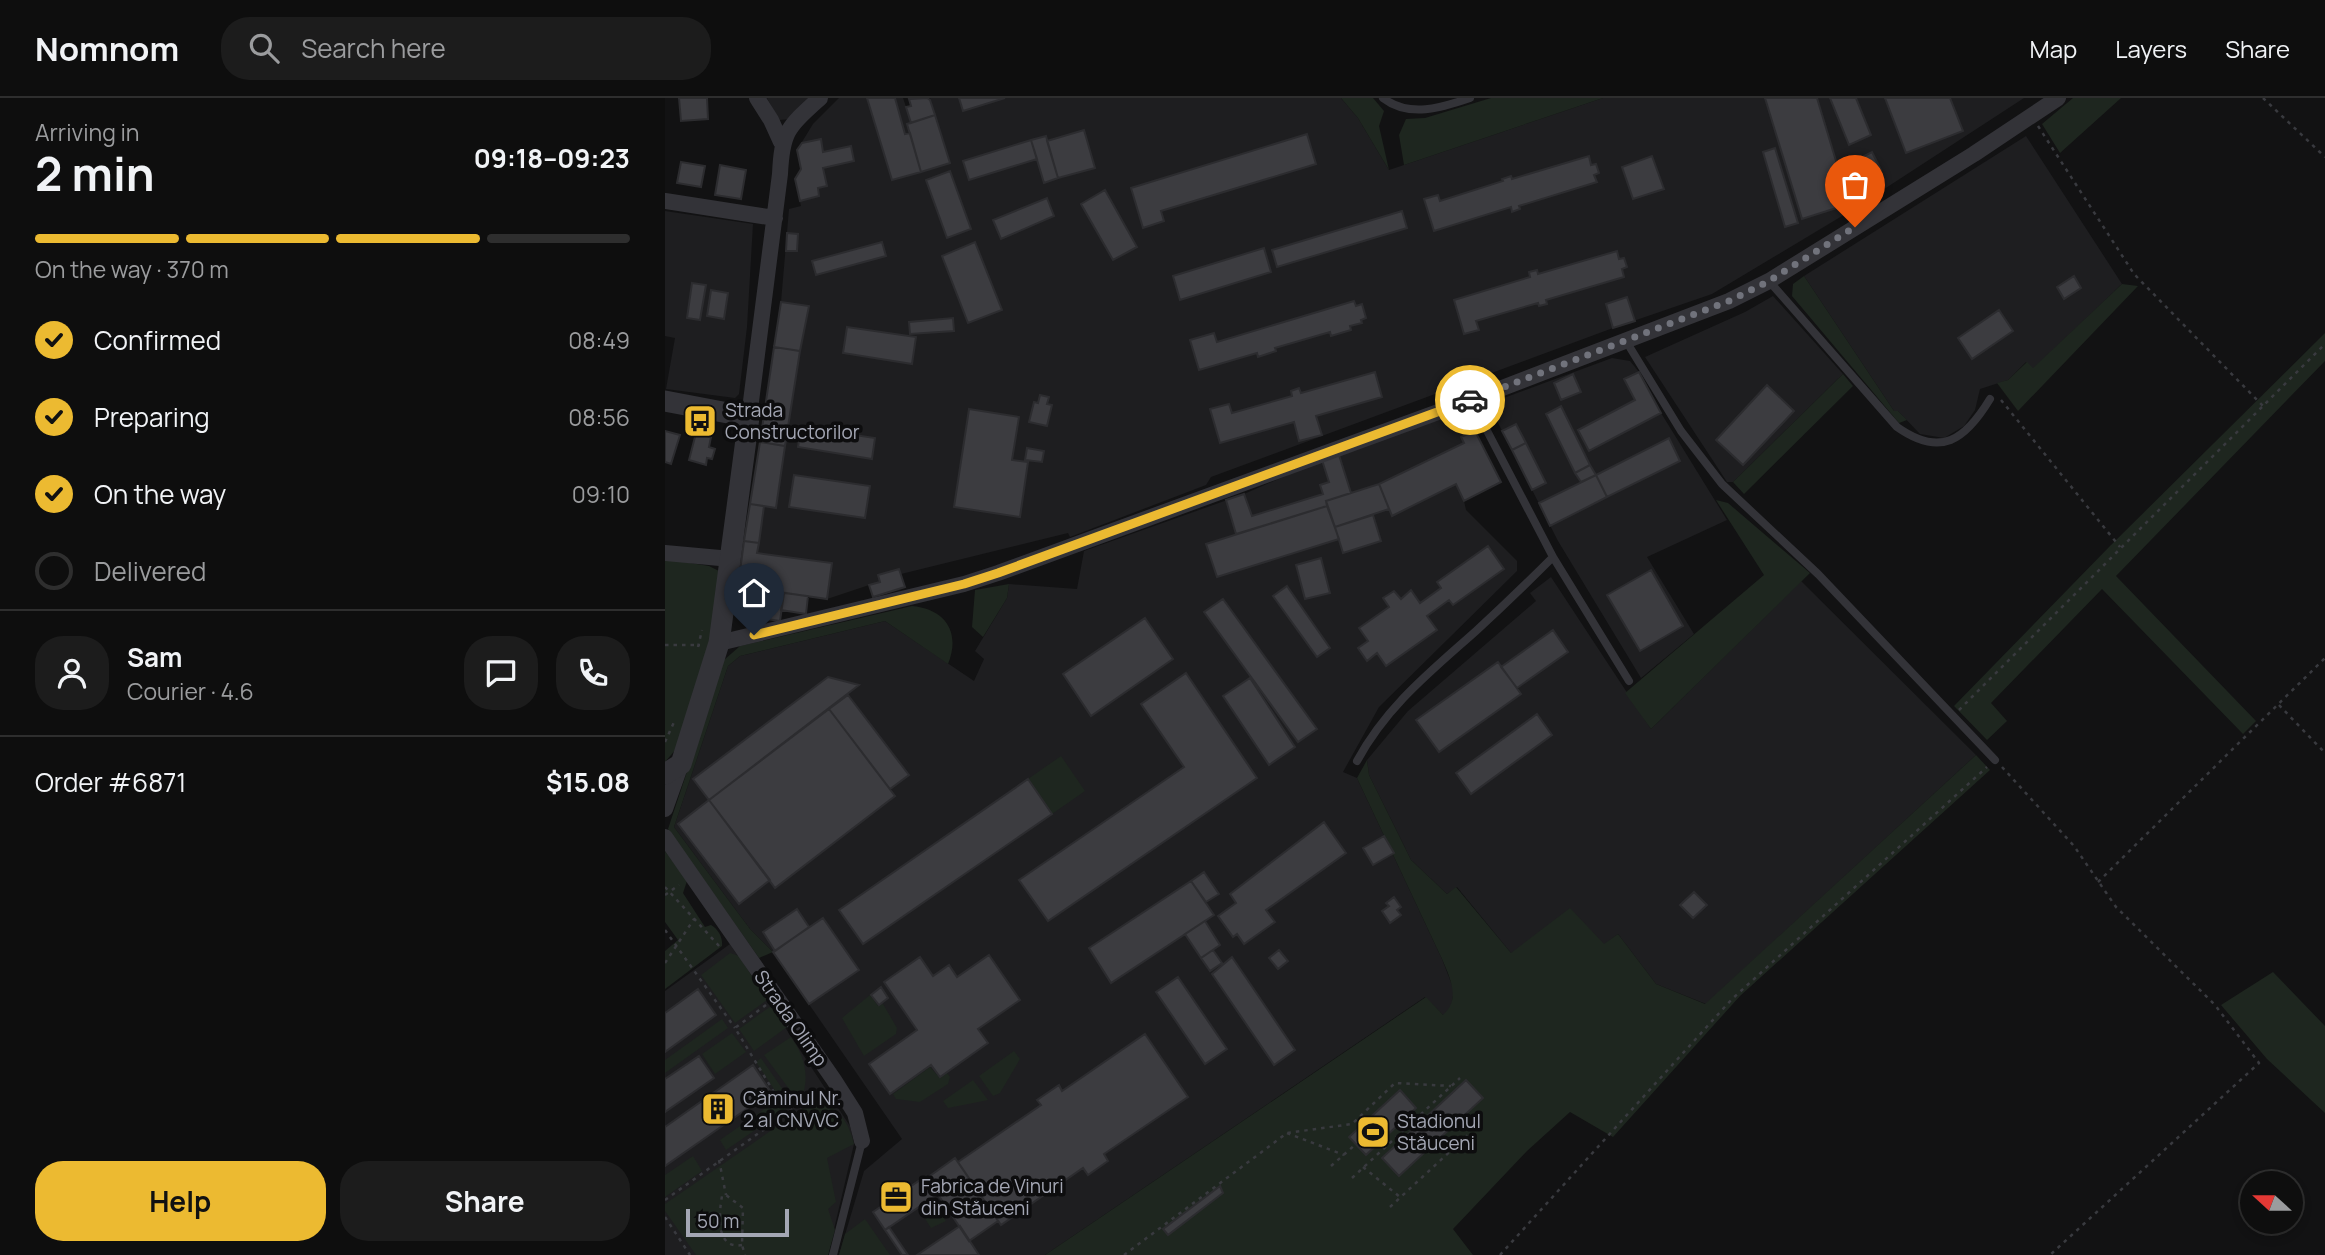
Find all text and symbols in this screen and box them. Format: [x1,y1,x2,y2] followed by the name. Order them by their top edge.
[221,17,711,80] search box
[35,26,179,71] text: Nomnom
[245,29,283,67] icon: search
[301,30,446,66] text: Search here
[2030,32,2077,65] text: Map
[2115,32,2187,65] text: Layers
[2225,32,2290,65] text: Share
[35,116,140,148] text: Arriving in
[474,140,630,176] text: 09:18–09:23
[35,142,155,205] text: 2 min
[1825,155,1885,227] pin
[1836,166,1874,204] icon: bag
[35,253,229,285] text: On the way · 370 m
[35,321,73,359] icon: check
[94,322,221,358] text: Confirmed
[568,324,630,356] text: 08:49
[1435,365,1505,435] courier
[1451,381,1489,419] icon: car
[725,397,860,445] place label: Strada Constructorilor
[35,398,73,436] icon: check
[94,399,210,435] text: Preparing
[568,401,630,433] text: 08:56
[681,402,719,440] bus stop icon: Strada Constructorilor
[35,475,73,513] icon: check
[94,476,226,512] text: On the way
[572,478,630,510] text: 09:10
[94,553,206,589] text: Delivered
[724,563,784,635] pin
[735,574,773,612] icon: home
[35,636,109,710] button: person
[464,636,538,710] button: chat
[556,636,630,710] button: phone
[127,639,182,675] text: Sam
[127,675,254,707] text: Courier · 4.6
[35,764,186,800] text: Order #6871
[546,764,630,800] text: $15.08
[748,965,834,1071] street label: Strada Olimp
[743,1085,842,1133] place label: Căminul Nr. 2 al CNVVC
[699,1090,737,1128] building icon: Căminul Nr. 2 al CNVVC
[1397,1108,1481,1156] place label: Stadionul Stăuceni
[1354,1113,1392,1151] sports icon: Stadionul Stăuceni
[35,1161,326,1241] button: Help
[340,1161,630,1241] button: Share
[2240,1171,2303,1234] north arrow
[2240,1171,2303,1234] map controls
[921,1173,1064,1221] place label: Fabrica de Vinuri din Stăuceni
[877,1178,915,1216] office icon: Fabrica de Vinuri din Stăuceni
[686,1206,789,1238] scale bar
[697,1208,739,1234] text: 50 m

